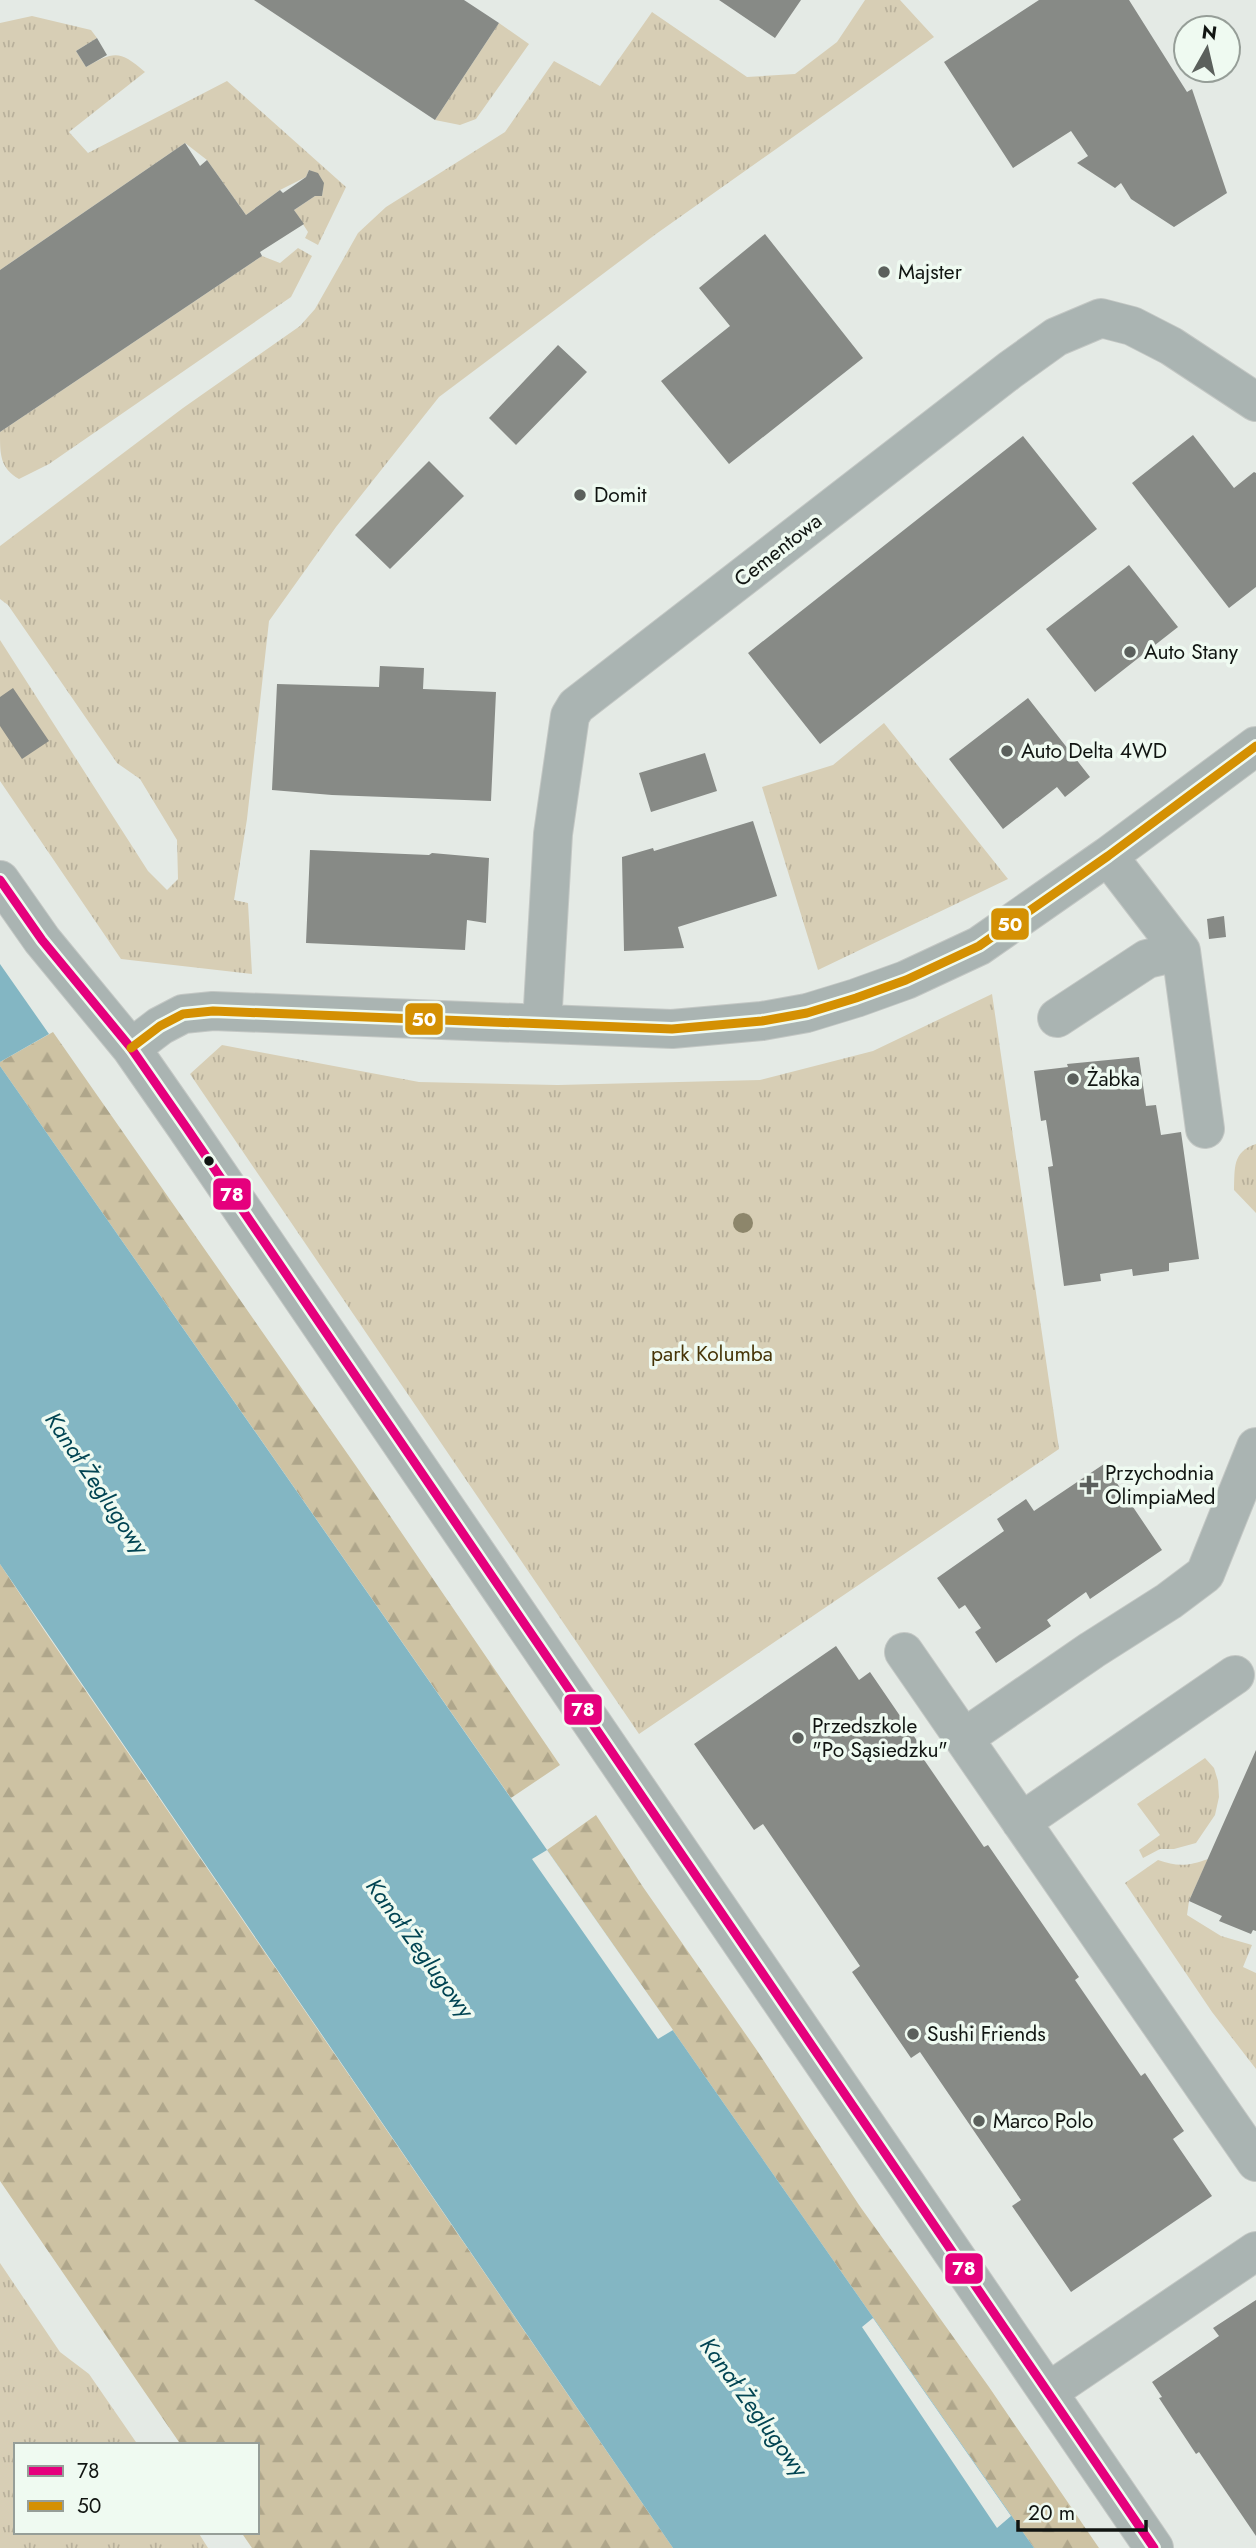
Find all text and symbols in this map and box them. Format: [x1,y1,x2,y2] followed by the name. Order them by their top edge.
[1172,14,1242,84] north arrow
[1200,18,1219,47] text: N
[898,257,963,287] place label: Majster
[876,264,892,280] marker: Majster
[594,480,647,510] place label: Domit
[572,487,588,503] marker: Domit
[728,506,828,594] street label: Cementowa
[1144,637,1239,667] place label: Auto Stany
[1122,644,1138,660] marker: Auto Stany
[1021,736,1167,766] place label: Auto Delta 4WD
[999,743,1015,759] marker: Auto Delta 4WD
[990,907,1030,941] line badge: 50
[998,911,1022,938] text: 50
[404,1002,444,1036] line badge: 50
[412,1006,436,1033] text: 50
[1087,1064,1140,1094] place label: Żabka
[1065,1071,1081,1087] marker: Żabka
[202,1154,216,1168] unlabelled marker
[212,1177,252,1211] line badge: 78
[220,1181,244,1208] text: 78
[651,1339,773,1369] park label: park Kolumba
[37,1405,159,1563] water label: Kanał Żeglugowy
[1105,1458,1216,1512] place label: Przychodnia OlimpiaMed
[1079,1475,1099,1495] marker: Przychodnia OlimpiaMed
[563,1693,603,1726] line badge: 78
[571,1696,595,1723] text: 78
[812,1711,948,1765] place label: Przedszkole "Po Sąsiedzku"
[790,1730,806,1746] marker: Przedszkole "Po Sąsiedzku"
[358,1871,484,2027] water label: Kanał Żeglugowy
[927,2019,1046,2049] place label: Sushi Friends
[905,2026,921,2042] marker: Sushi Friends
[993,2106,1093,2136] place label: Marco Polo
[971,2113,987,2129] marker: Marco Polo
[944,2252,984,2285] line badge: 78
[952,2255,976,2282] text: 78
[692,2330,818,2486] water label: Kanał Żeglugowy
[14,2443,259,2534] legend
[77,2456,100,2486] text: 78
[1018,2488,1146,2532] scale bar
[77,2491,101,2521] text: 50
[1028,2498,1075,2528] text: 20 m

